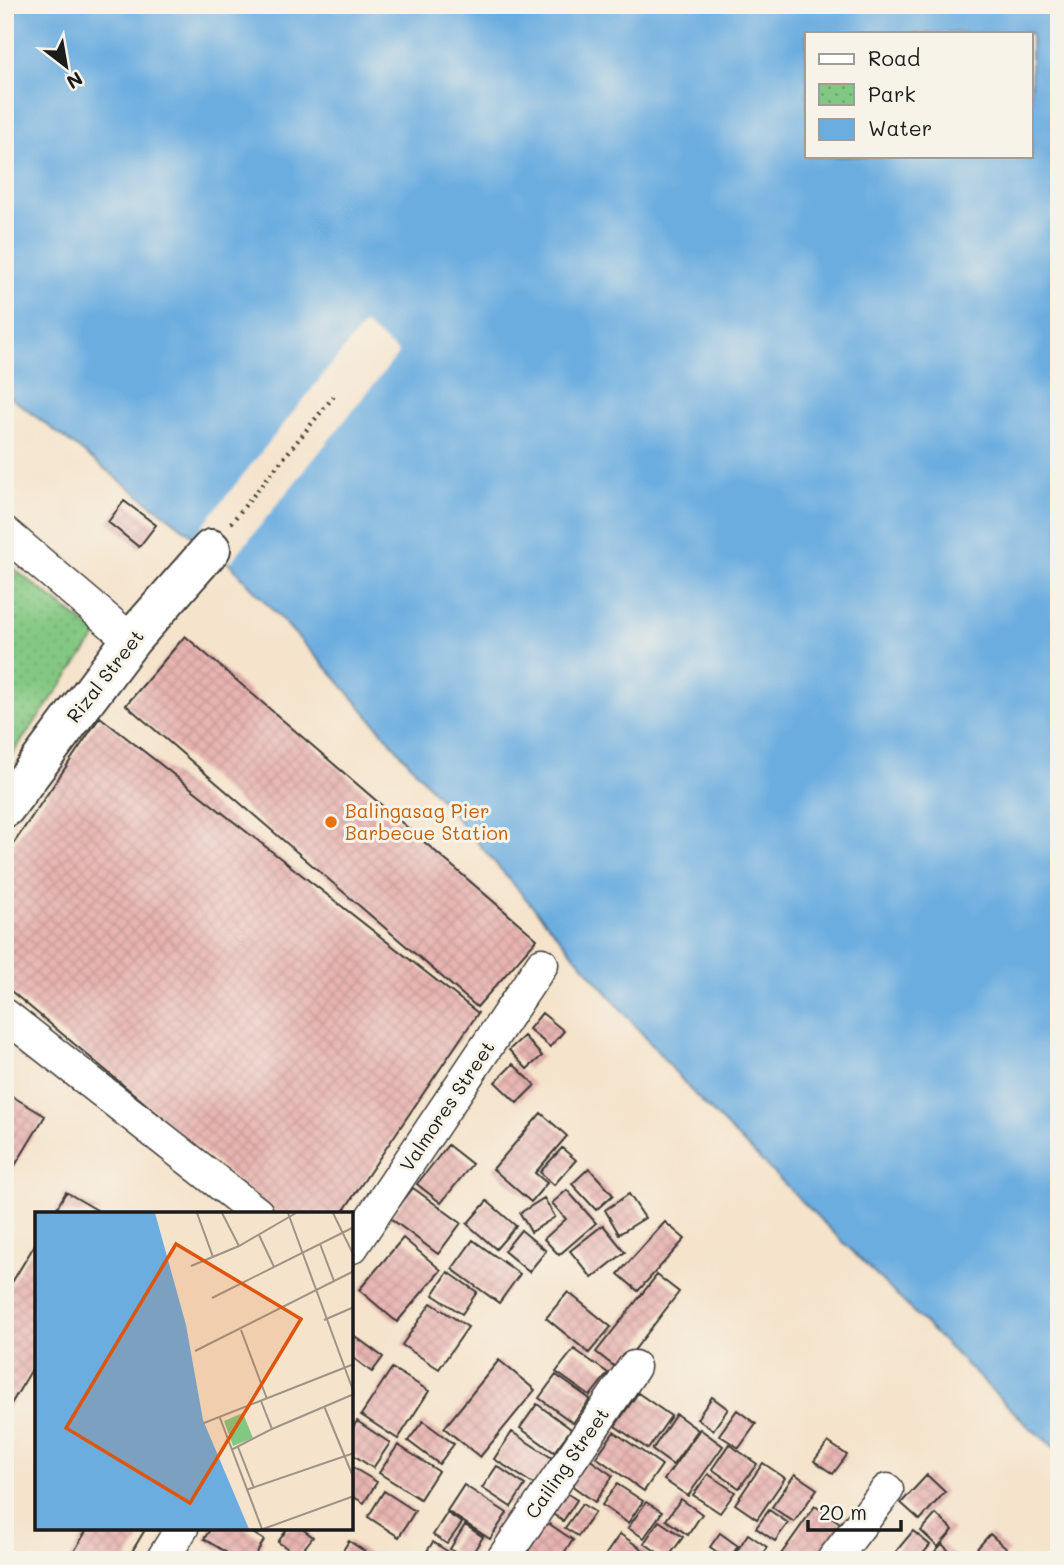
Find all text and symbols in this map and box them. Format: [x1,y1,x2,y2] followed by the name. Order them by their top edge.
[32,32,102,102] north arrow
[805,32,1032,158] legend
[868,44,920,71] text: Road
[62,67,88,95] text: N
[868,80,916,107] text: Park
[868,114,932,141] text: Water
[60,624,149,727] street label: Rizal Street
[345,798,508,845] place label: Balingasag Pier Barbecue Station
[323,814,339,830] marker: Balingasag Pier Barbecue Station
[394,1036,500,1176] street label: Valmores Street
[35,1212,354,1530] inset map
[519,1402,614,1523] street label: Cailing Street
[808,1488,901,1532] scale bar
[819,1498,867,1525] text: 20 m

